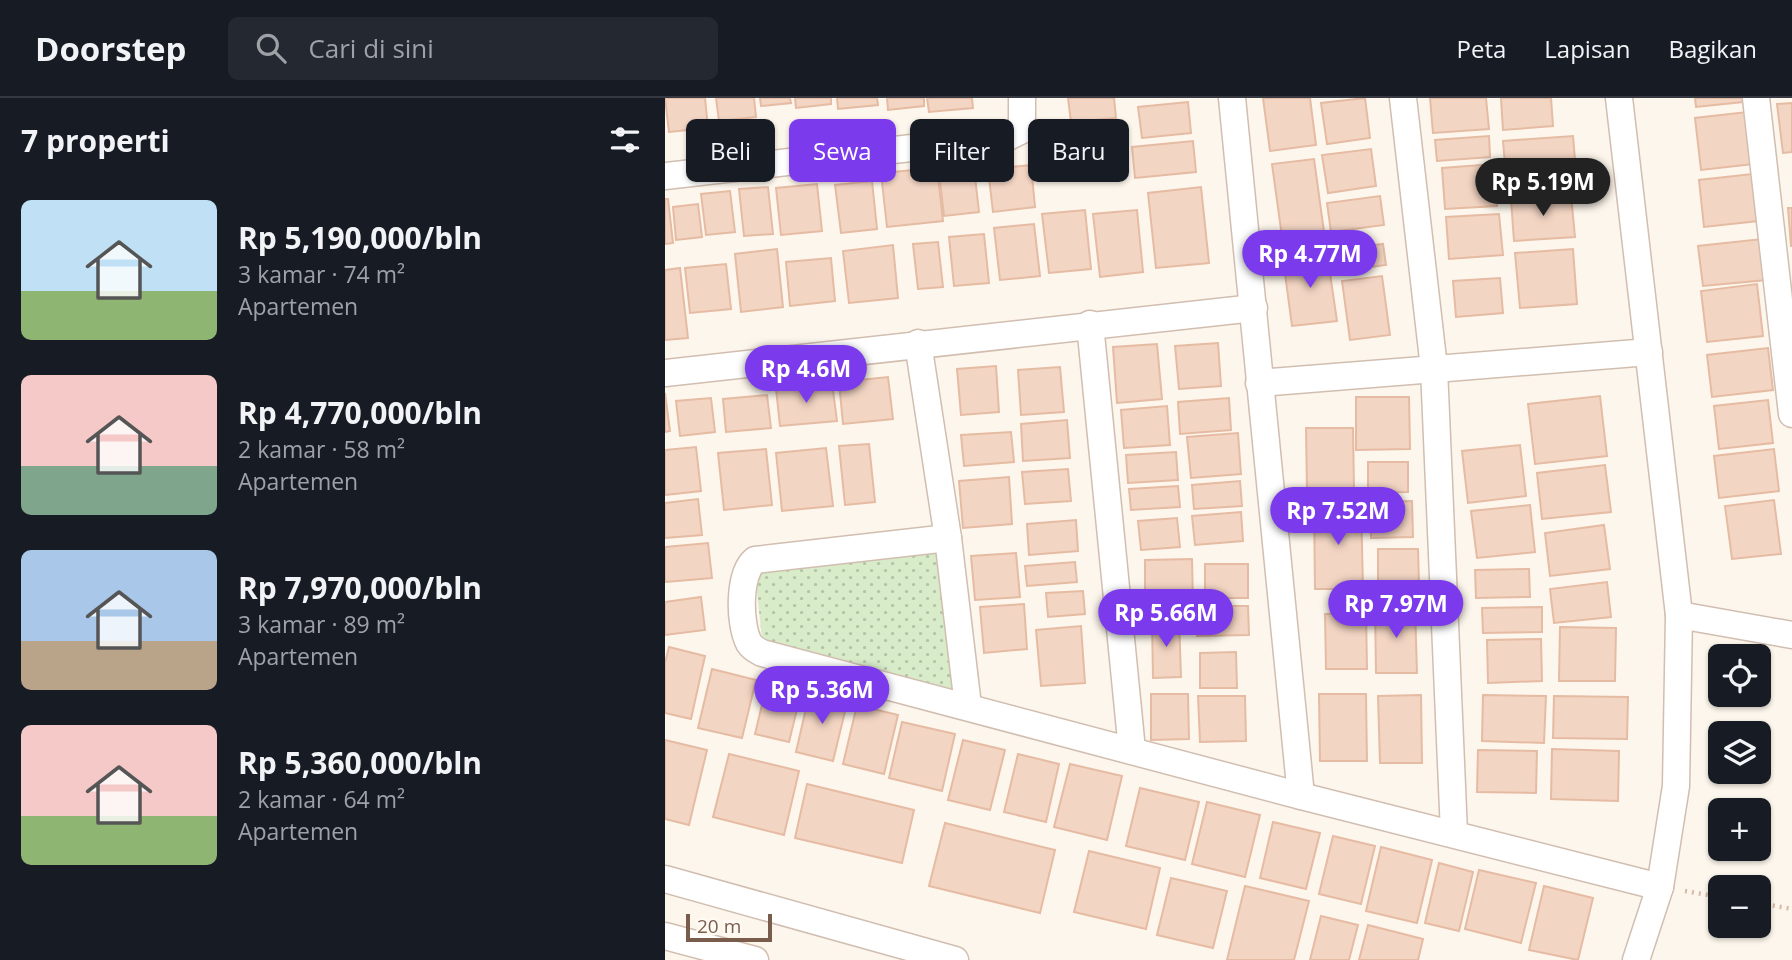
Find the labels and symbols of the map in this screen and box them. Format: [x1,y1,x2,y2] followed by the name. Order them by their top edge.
[1471,158,1615,218] pin: Rp 5.19M
[1238,230,1382,290] pin: Rp 4.77M
[741,345,871,405] pin: Rp 4.6M
[1266,488,1410,547] pin: Rp 7.52M
[1324,580,1468,640] pin: Rp 7.97M
[1094,589,1238,649] pin: Rp 5.66M
[750,666,894,726] pin: Rp 5.36M
[686,911,772,943] scale bar

